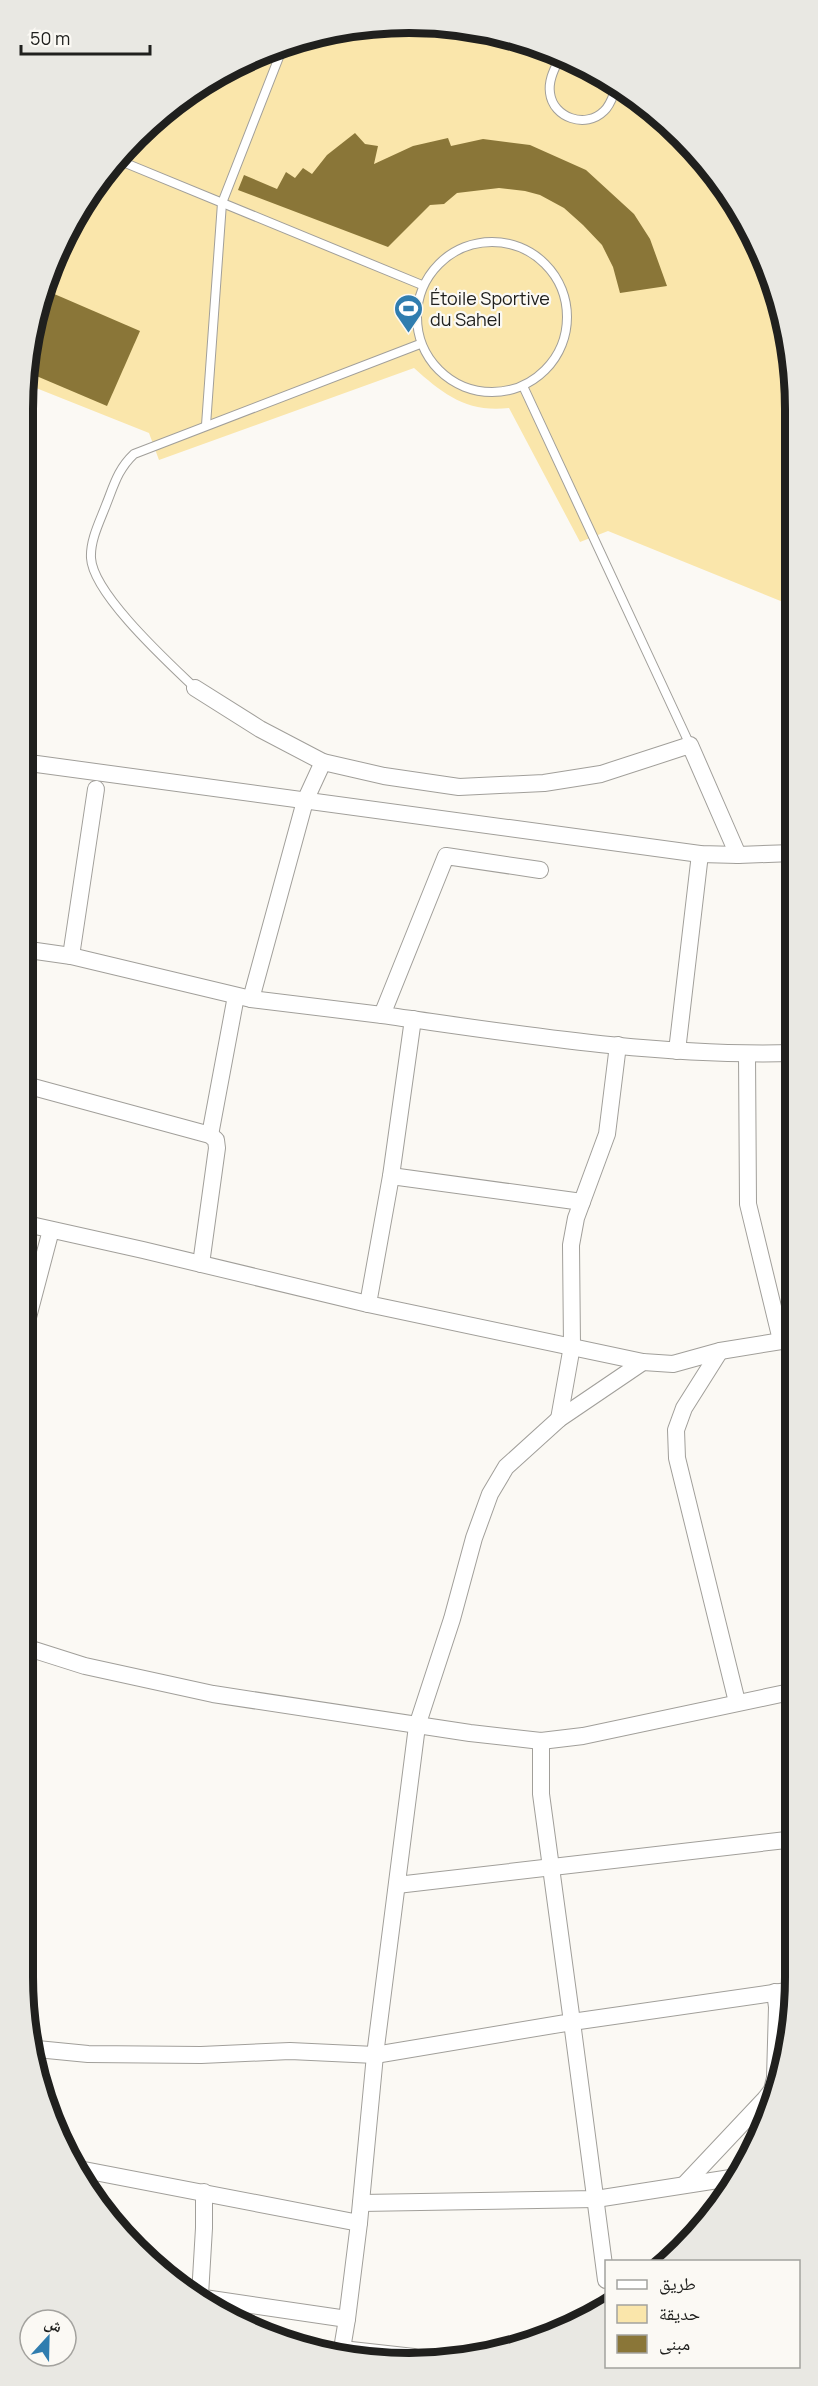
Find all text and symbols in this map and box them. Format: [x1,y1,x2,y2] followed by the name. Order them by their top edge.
[21,18,150,56] scale bar
[30,26,70,50] text: 50 m
[430,286,550,331] place label: Étoile Sportive du Sahel
[393,292,425,334] sports icon: Étoile Sportive du Sahel
[605,2260,800,2368] legend
[659,2271,696,2295] text: طريق
[659,2301,700,2325] text: حديقة
[18,2308,78,2368] north arrow
[42,2311,66,2337] text: ش
[659,2331,690,2355] text: مبنى

